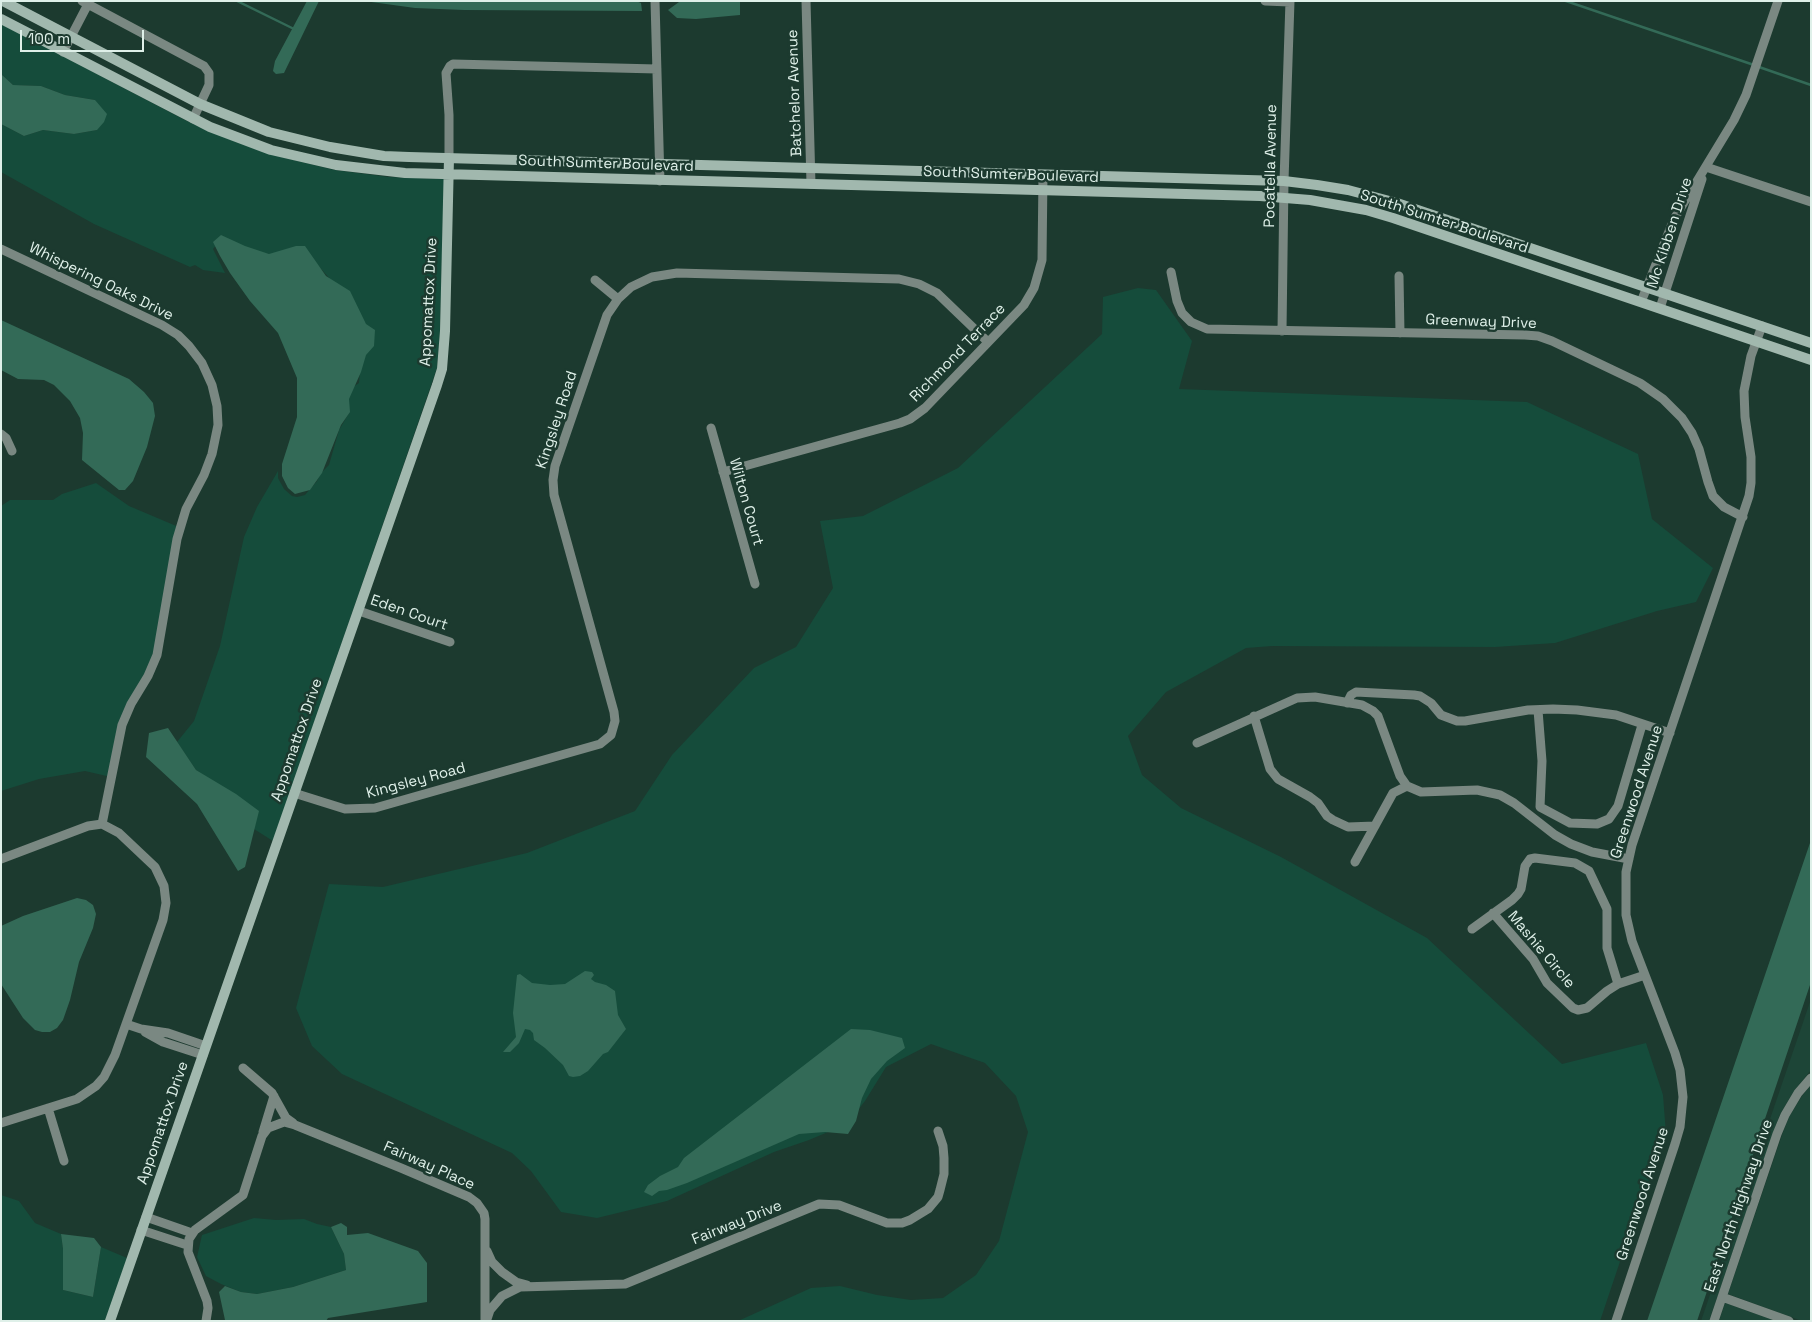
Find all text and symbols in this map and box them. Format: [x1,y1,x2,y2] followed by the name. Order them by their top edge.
[22,20,146,52] scale bar
[28,29,70,48] text: 100 m
[784,29,806,157] street label: Batchelor Avenue
[1261,104,1281,228] street label: Pocatella Avenue
[518,152,694,176] street label: South Sumter Boulevard
[923,163,1099,187] street label: South Sumter Boulevard
[1644,175,1696,291] street label: Mc Kibben Drive
[1358,186,1530,258] street label: South Sumter Boulevard
[417,237,441,367] street label: Appomattox Drive
[26,239,176,325] street label: Whispering Oaks Drive
[906,300,1010,406] street label: Richmond Terrace
[1425,311,1537,333] street label: Greenway Drive
[533,369,581,471] street label: Kingsley Road
[725,456,767,548] street label: Wilton Court
[368,591,450,635] street label: Eden Court
[268,676,326,804] street label: Appomattox Drive
[1607,723,1667,861] street label: Greenwood Avenue
[364,759,468,803] street label: Kingsley Road
[1503,908,1579,992] street label: Mashie Circle
[134,1059,192,1187] street label: Appomattox Drive
[1701,1117,1777,1295] street label: East North Highway Drive
[1613,1125,1673,1263] street label: Greenwood Avenue
[380,1138,478,1194] street label: Fairway Place
[689,1197,785,1249] street label: Fairway Drive

